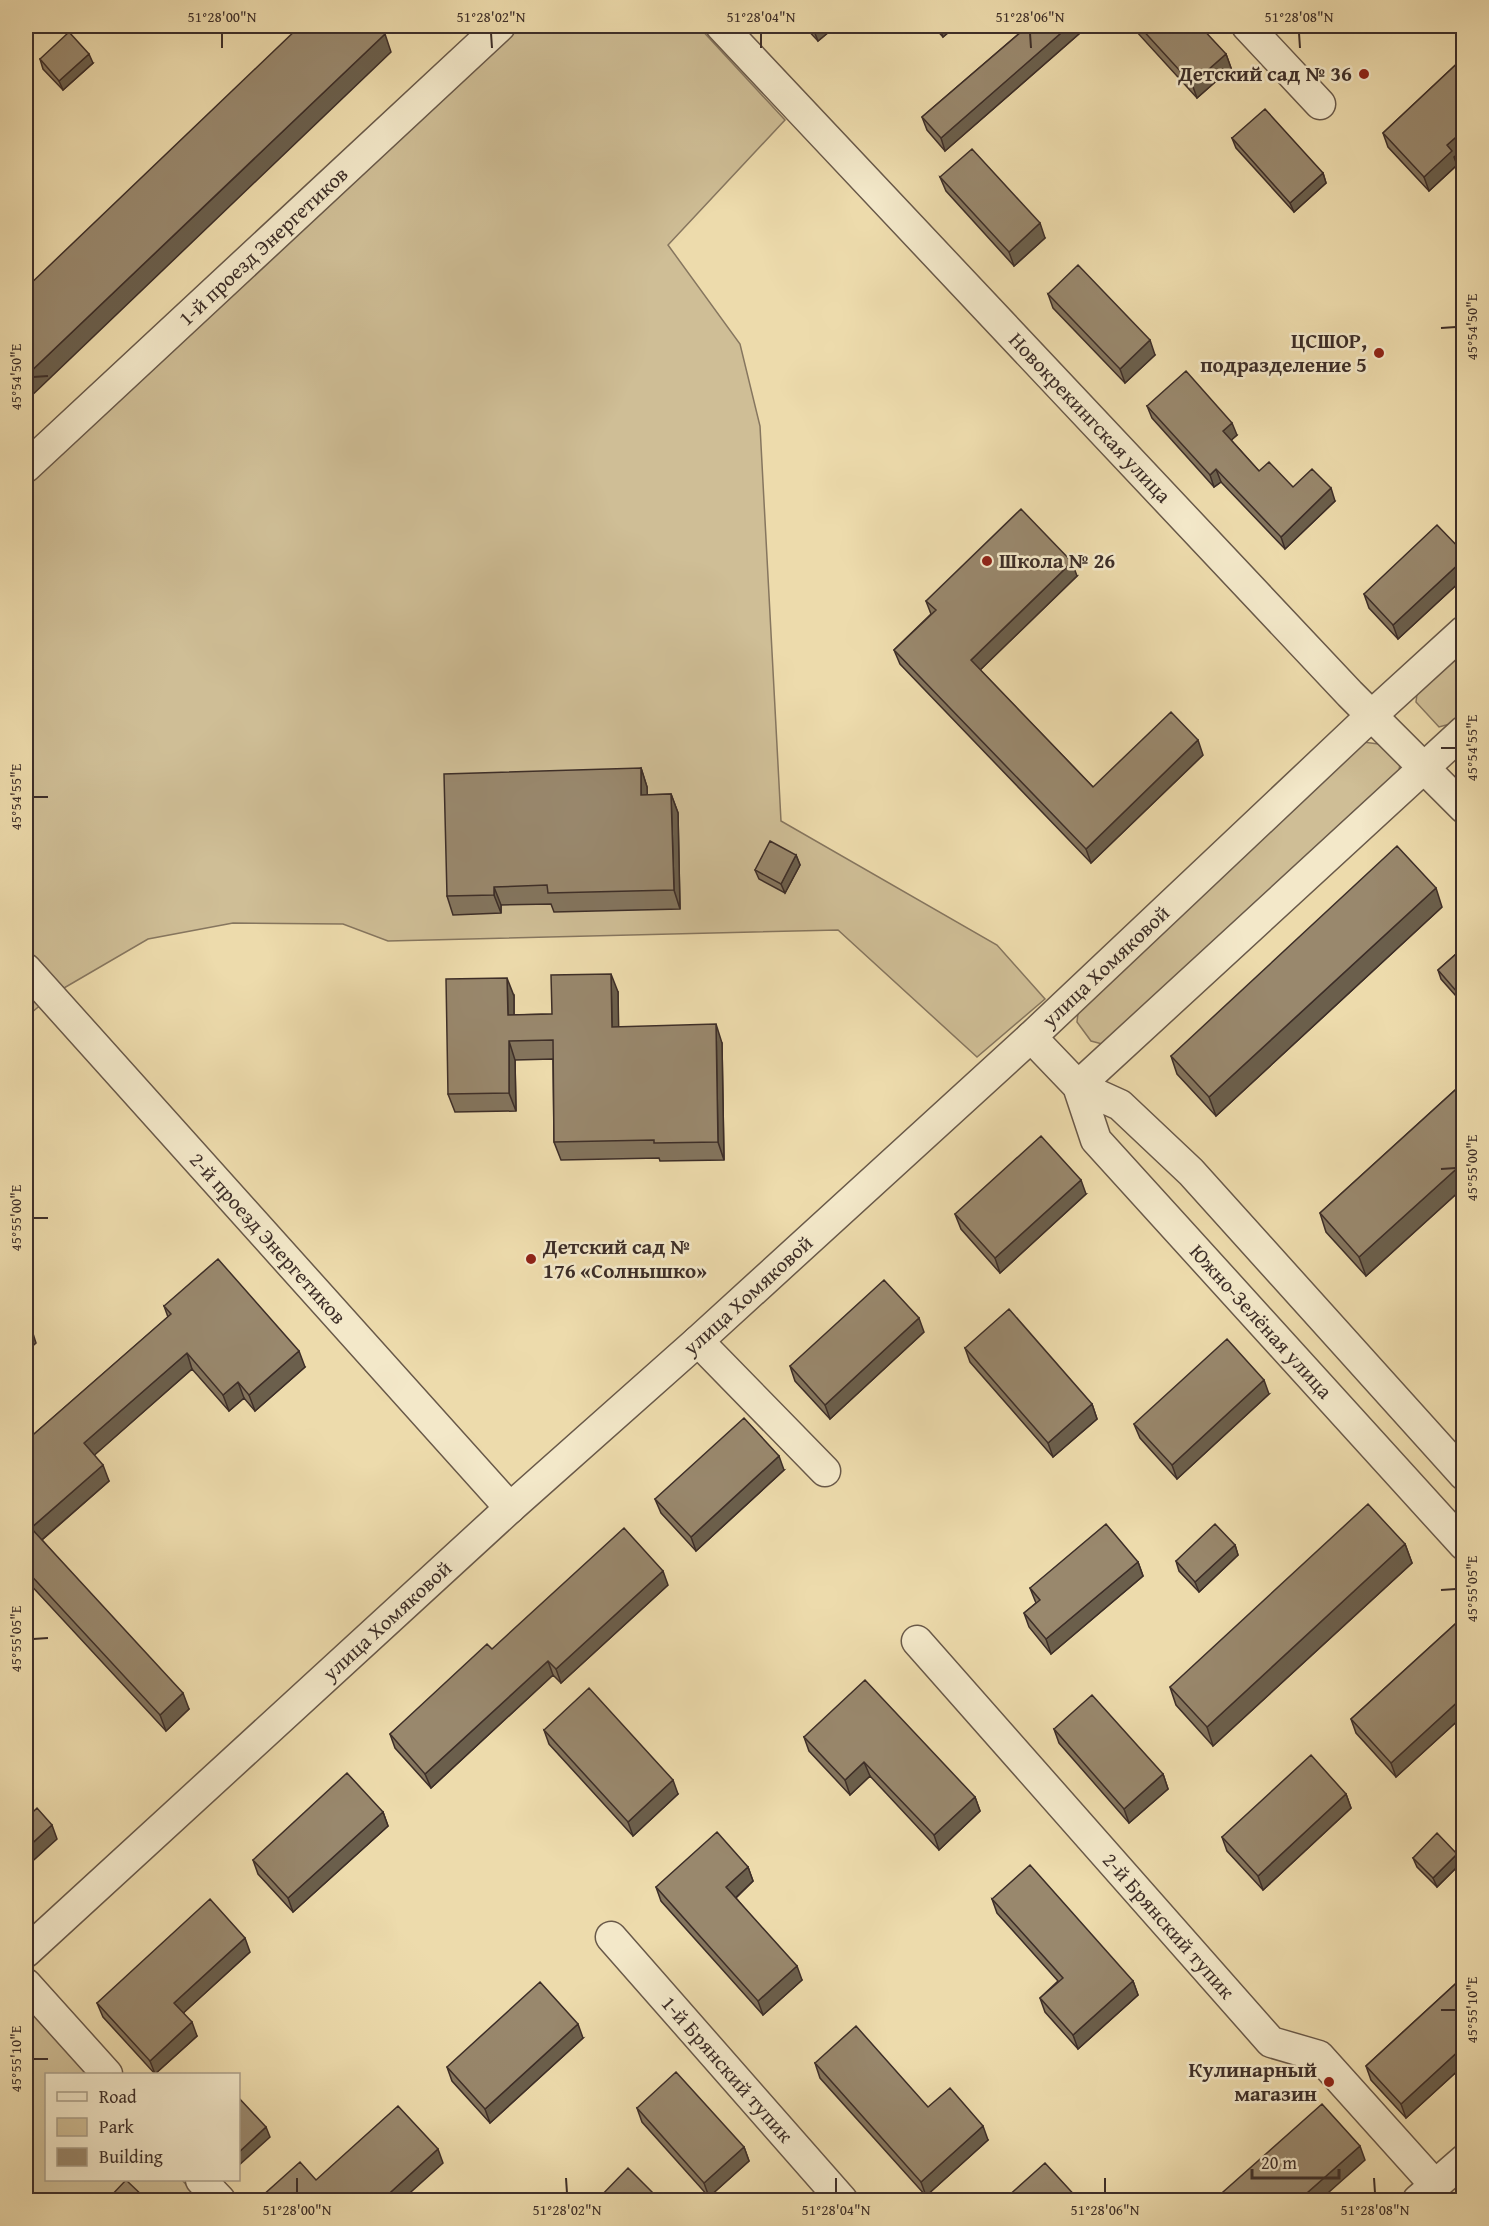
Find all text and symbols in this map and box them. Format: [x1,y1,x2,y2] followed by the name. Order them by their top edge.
[188,6,257,27] text: 51°28'00"N
[457,6,526,27] text: 51°28'02"N
[727,6,796,27] text: 51°28'04"N
[996,6,1065,27] text: 51°28'06"N
[1265,6,1334,27] text: 51°28'08"N
[1177,58,1352,89] place label: Детский сад № 36
[1357,67,1371,81] marker: Детский сад № 36
[171,159,355,333] street label: 1-й проезд Энергетиков
[1461,293,1482,360] text: 45°54'50"E
[1002,325,1178,510] street label: Новокрекингская улица
[1200,325,1367,380] place label: ЦСШОР, подразделение 5
[5,343,26,410] text: 45°54'50"E
[1372,346,1386,360] marker: ЦСШОР, подразделение 5
[999,545,1115,576] place label: Школа № 26
[980,554,994,568] marker: Школа № 26
[1461,714,1482,781] text: 45°54'55"E
[5,763,26,830] text: 45°54'55"E
[1034,898,1176,1035] street label: улица Хомяковой
[1461,1134,1482,1201] text: 45°55'00"E
[182,1145,354,1331] street label: 2-й проезд Энергетиков
[5,1184,26,1251] text: 45°55'00"E
[675,1228,819,1363] street label: улица Хомяковой
[542,1231,707,1286] place label: Детский сад № 176 «Солнышко»
[1183,1237,1340,1405] street label: Южно-Зелёная улица
[524,1252,538,1266] marker: Детский сад № 176 «Солнышко»
[314,1553,458,1689] street label: улица Хомяковой
[1461,1555,1482,1622] text: 45°55'05"E
[5,1605,26,1672] text: 45°55'05"E
[1095,1845,1242,2006] street label: 2-й Брянский тупик
[1461,1976,1482,2043] text: 45°55'10"E
[654,1989,801,2149] street label: 1-й Брянский тупик
[5,2025,26,2092] text: 45°55'10"E
[1189,2054,1317,2109] place label: Кулинарный магазин
[45,2073,240,2181] legend
[1322,2075,1336,2089] marker: Кулинарный магазин
[99,2083,137,2110] text: Road
[99,2113,135,2140] text: Park
[1252,2142,1339,2180] scale bar
[99,2143,163,2170] text: Building
[1261,2149,1297,2176] text: 20 m
[263,2199,332,2220] text: 51°28'00"N
[533,2199,602,2220] text: 51°28'02"N
[802,2199,871,2220] text: 51°28'04"N
[1071,2199,1140,2220] text: 51°28'06"N
[1341,2199,1410,2220] text: 51°28'08"N

